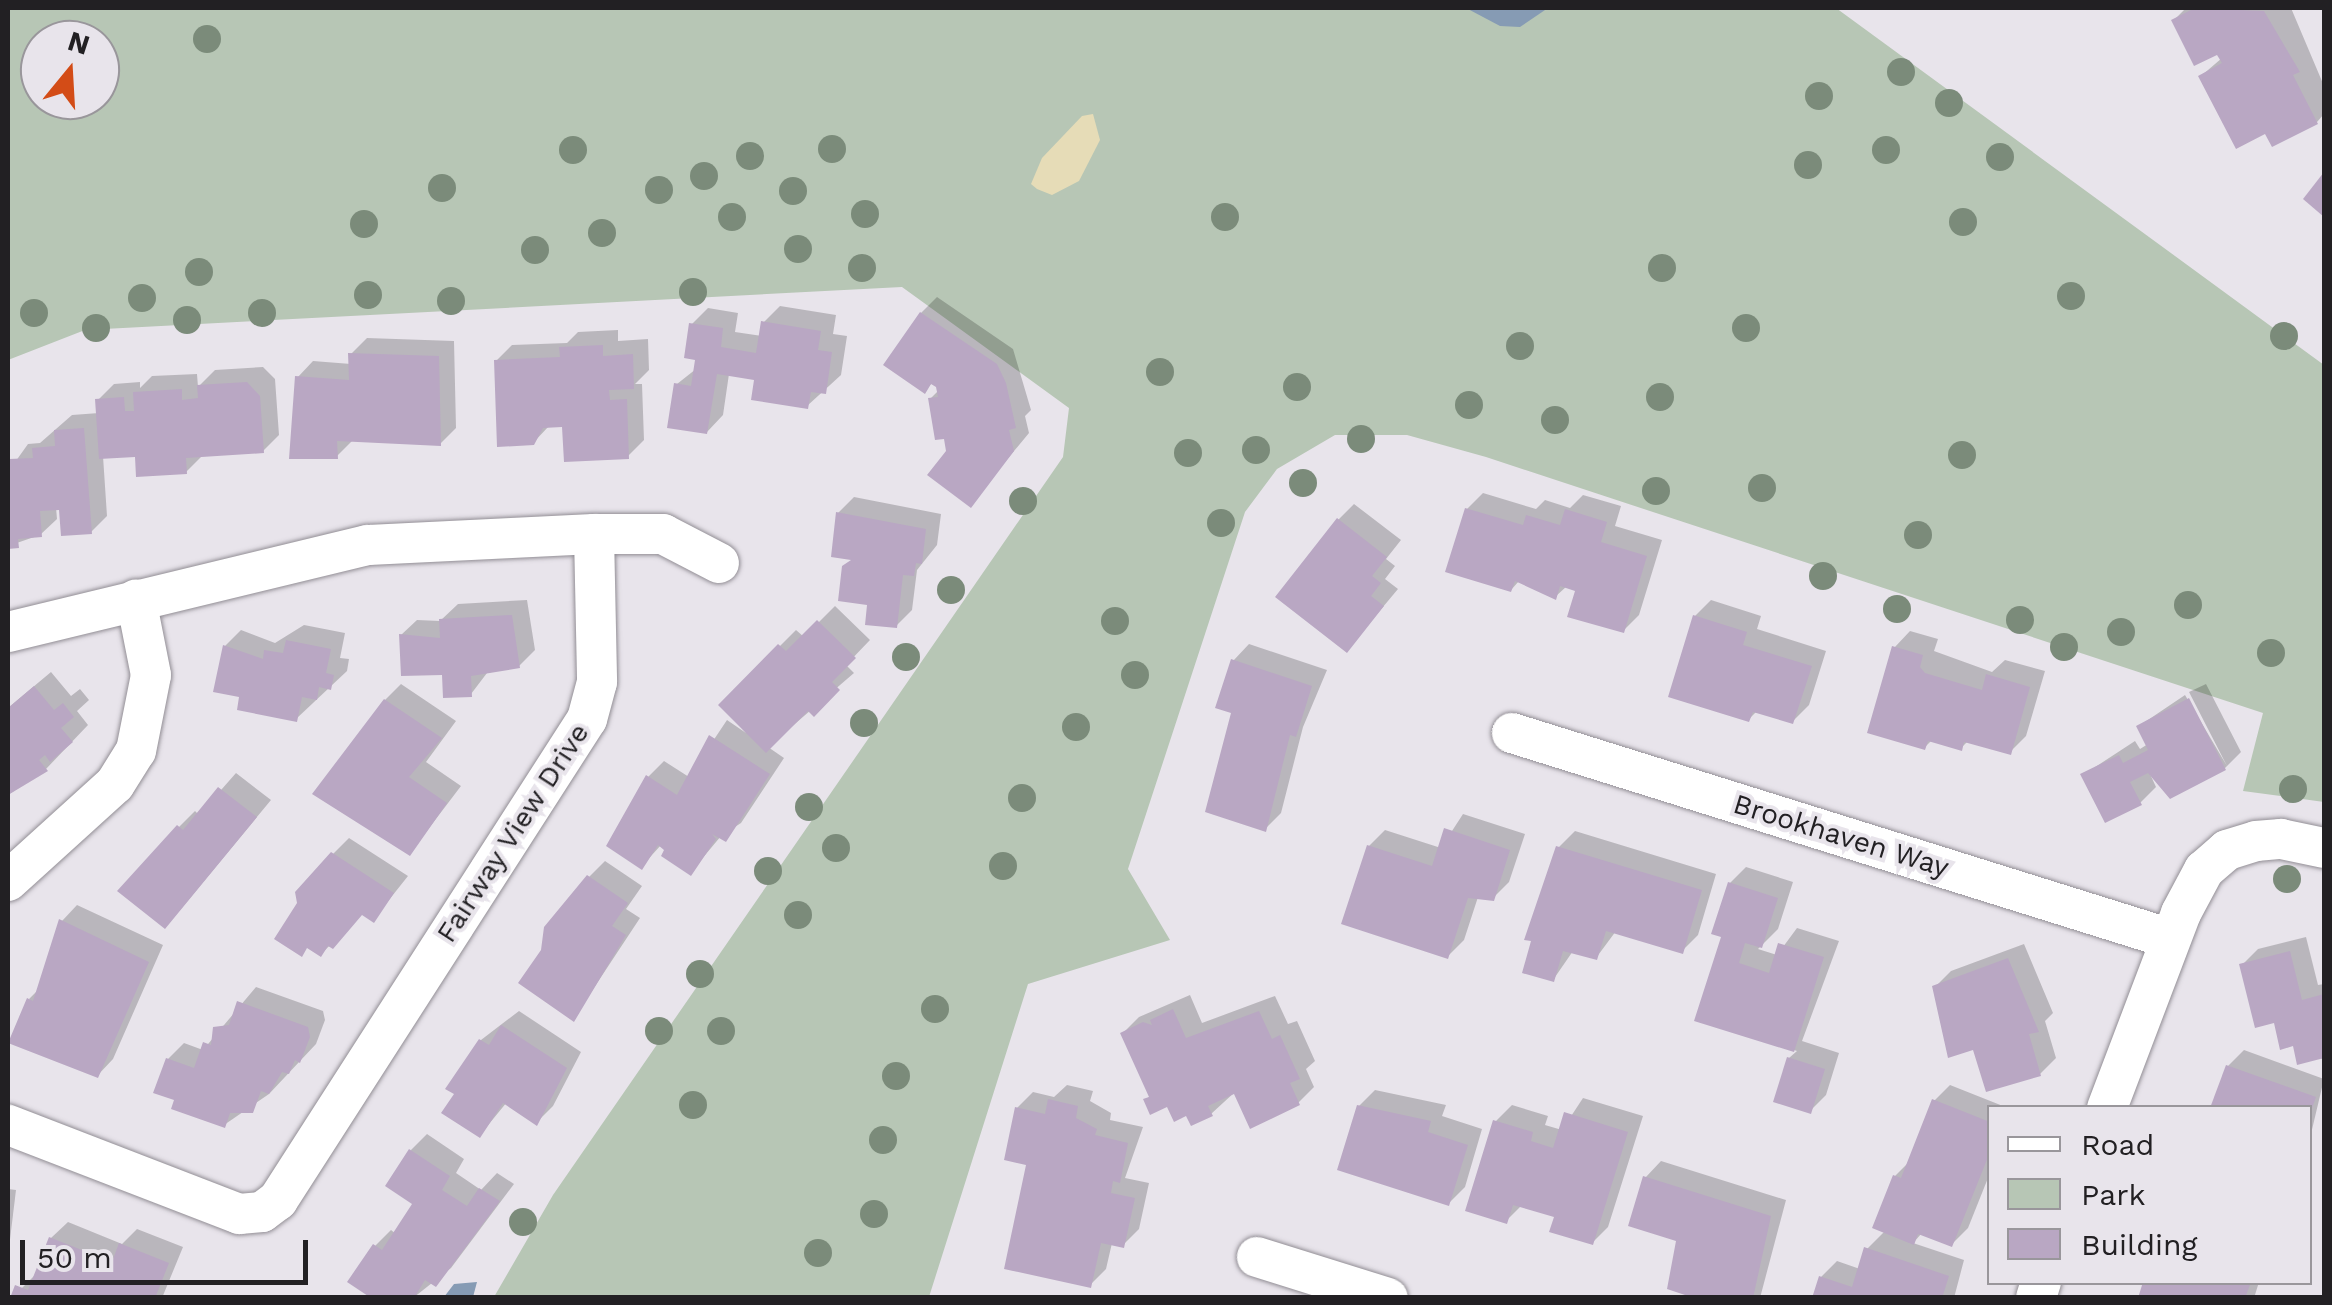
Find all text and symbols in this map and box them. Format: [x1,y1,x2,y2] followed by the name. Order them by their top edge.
[20,20,120,120] north arrow
[64,24,94,62] text: N
[429,716,597,950] street label: Fairway View Drive
[1729,787,1953,885] street label: Brookhaven Way
[1987,1105,2312,1285] legend
[2081,1127,2154,1162] text: Road
[2081,1177,2146,1212] text: Park
[25,1220,312,1282] scale bar
[2081,1227,2198,1262] text: Building
[37,1240,112,1275] text: 50 m

